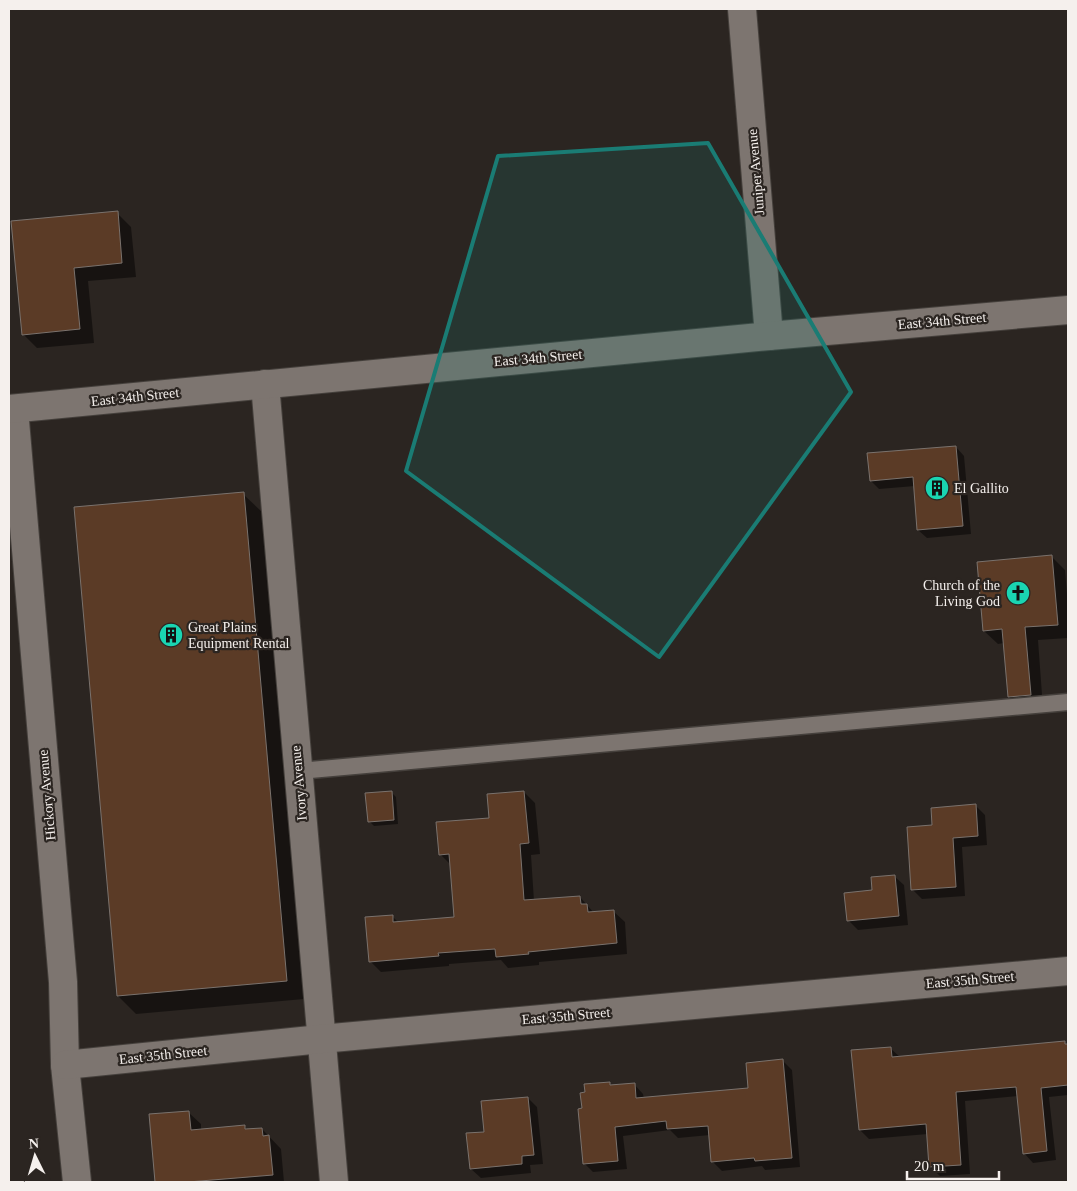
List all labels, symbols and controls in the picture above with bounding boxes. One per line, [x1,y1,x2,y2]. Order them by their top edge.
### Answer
street label: Juniper Avenue [745,128,767,216]
street label: East 34th Street [897,310,987,332]
street label: East 34th Street [493,347,583,369]
street label: East 34th Street [90,385,180,409]
building icon: El Gallito [924,475,950,501]
place label: El Gallito [954,481,1009,496]
place label: Church of the Living God [923,578,1000,609]
church icon: Church of the Living God [1005,580,1031,606]
place label: Great Plains Equipment Rental [188,620,290,651]
building icon: Great Plains Equipment Rental [158,622,184,648]
street label: Ivory Avenue [288,745,310,821]
street label: Hickory Avenue [36,749,58,841]
street label: East 35th Street [925,969,1015,991]
street label: East 35th Street [521,1005,611,1027]
street label: East 35th Street [118,1043,208,1067]
north arrow [10,1131,60,1181]
text: N [28,1136,40,1151]
scale bar [907,1148,1000,1180]
text: 20 m [914,1158,945,1174]

